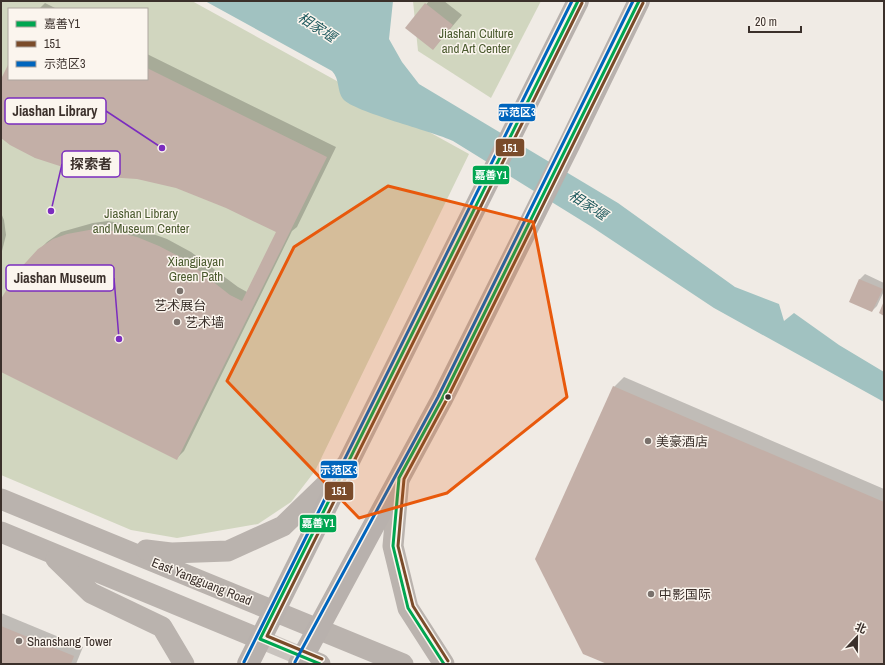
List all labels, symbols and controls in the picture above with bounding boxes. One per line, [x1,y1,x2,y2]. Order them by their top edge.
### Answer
legend [8,8,148,80]
water label: 相家堰 [294,8,341,47]
scale bar [749,8,801,34]
text: 20 m [755,14,777,30]
text: 嘉善Y1 [44,16,81,32]
park label: Jiashan Culture and Art Center [439,25,513,57]
text: 151 [44,36,61,52]
text: 示范区3 [44,56,85,72]
callout: Jiashan Library [5,98,106,124]
text: Jiashan Library [13,102,98,120]
line badge: 示范区3 [498,103,536,122]
text: 示范区3 [498,105,536,119]
line badge: 151 [495,138,525,157]
text: 151 [502,141,518,155]
callout: 探索者 [62,151,120,177]
text: 探索者 [70,155,112,173]
line badge: 嘉善Y1 [472,165,510,185]
text: 嘉善Y1 [474,168,508,182]
water label: 相家堰 [565,186,612,225]
park label: Jiashan Library and Museum Center [93,205,190,237]
park label: Xiangjiayan Green Path [168,253,224,285]
callout: Jiashan Museum [6,265,114,291]
text: Jiashan Museum [14,269,106,287]
marker: 艺术展台 [175,286,185,296]
place label: 艺术展台 [154,297,206,314]
place label: 艺术墙 [185,314,224,331]
marker: 艺术墙 [172,317,182,327]
unlabelled marker [443,392,453,402]
place label: 美豪酒店 [656,433,708,450]
marker: 美豪酒店 [643,436,653,446]
line badge: 示范区3 [320,460,358,479]
text: 示范区3 [320,463,358,477]
line badge: 151 [324,481,354,501]
text: 151 [331,484,347,498]
line badge: 嘉善Y1 [299,514,337,533]
text: 嘉善Y1 [301,516,335,530]
street label: East Yangguang Road [149,554,254,609]
place label: 中影国际 [659,586,711,603]
marker: 中影国际 [646,589,656,599]
north arrow [837,617,877,657]
text: 北 [853,619,868,636]
place label: Shanshang Tower [27,633,113,650]
marker: Shanshang Tower [14,636,24,646]

